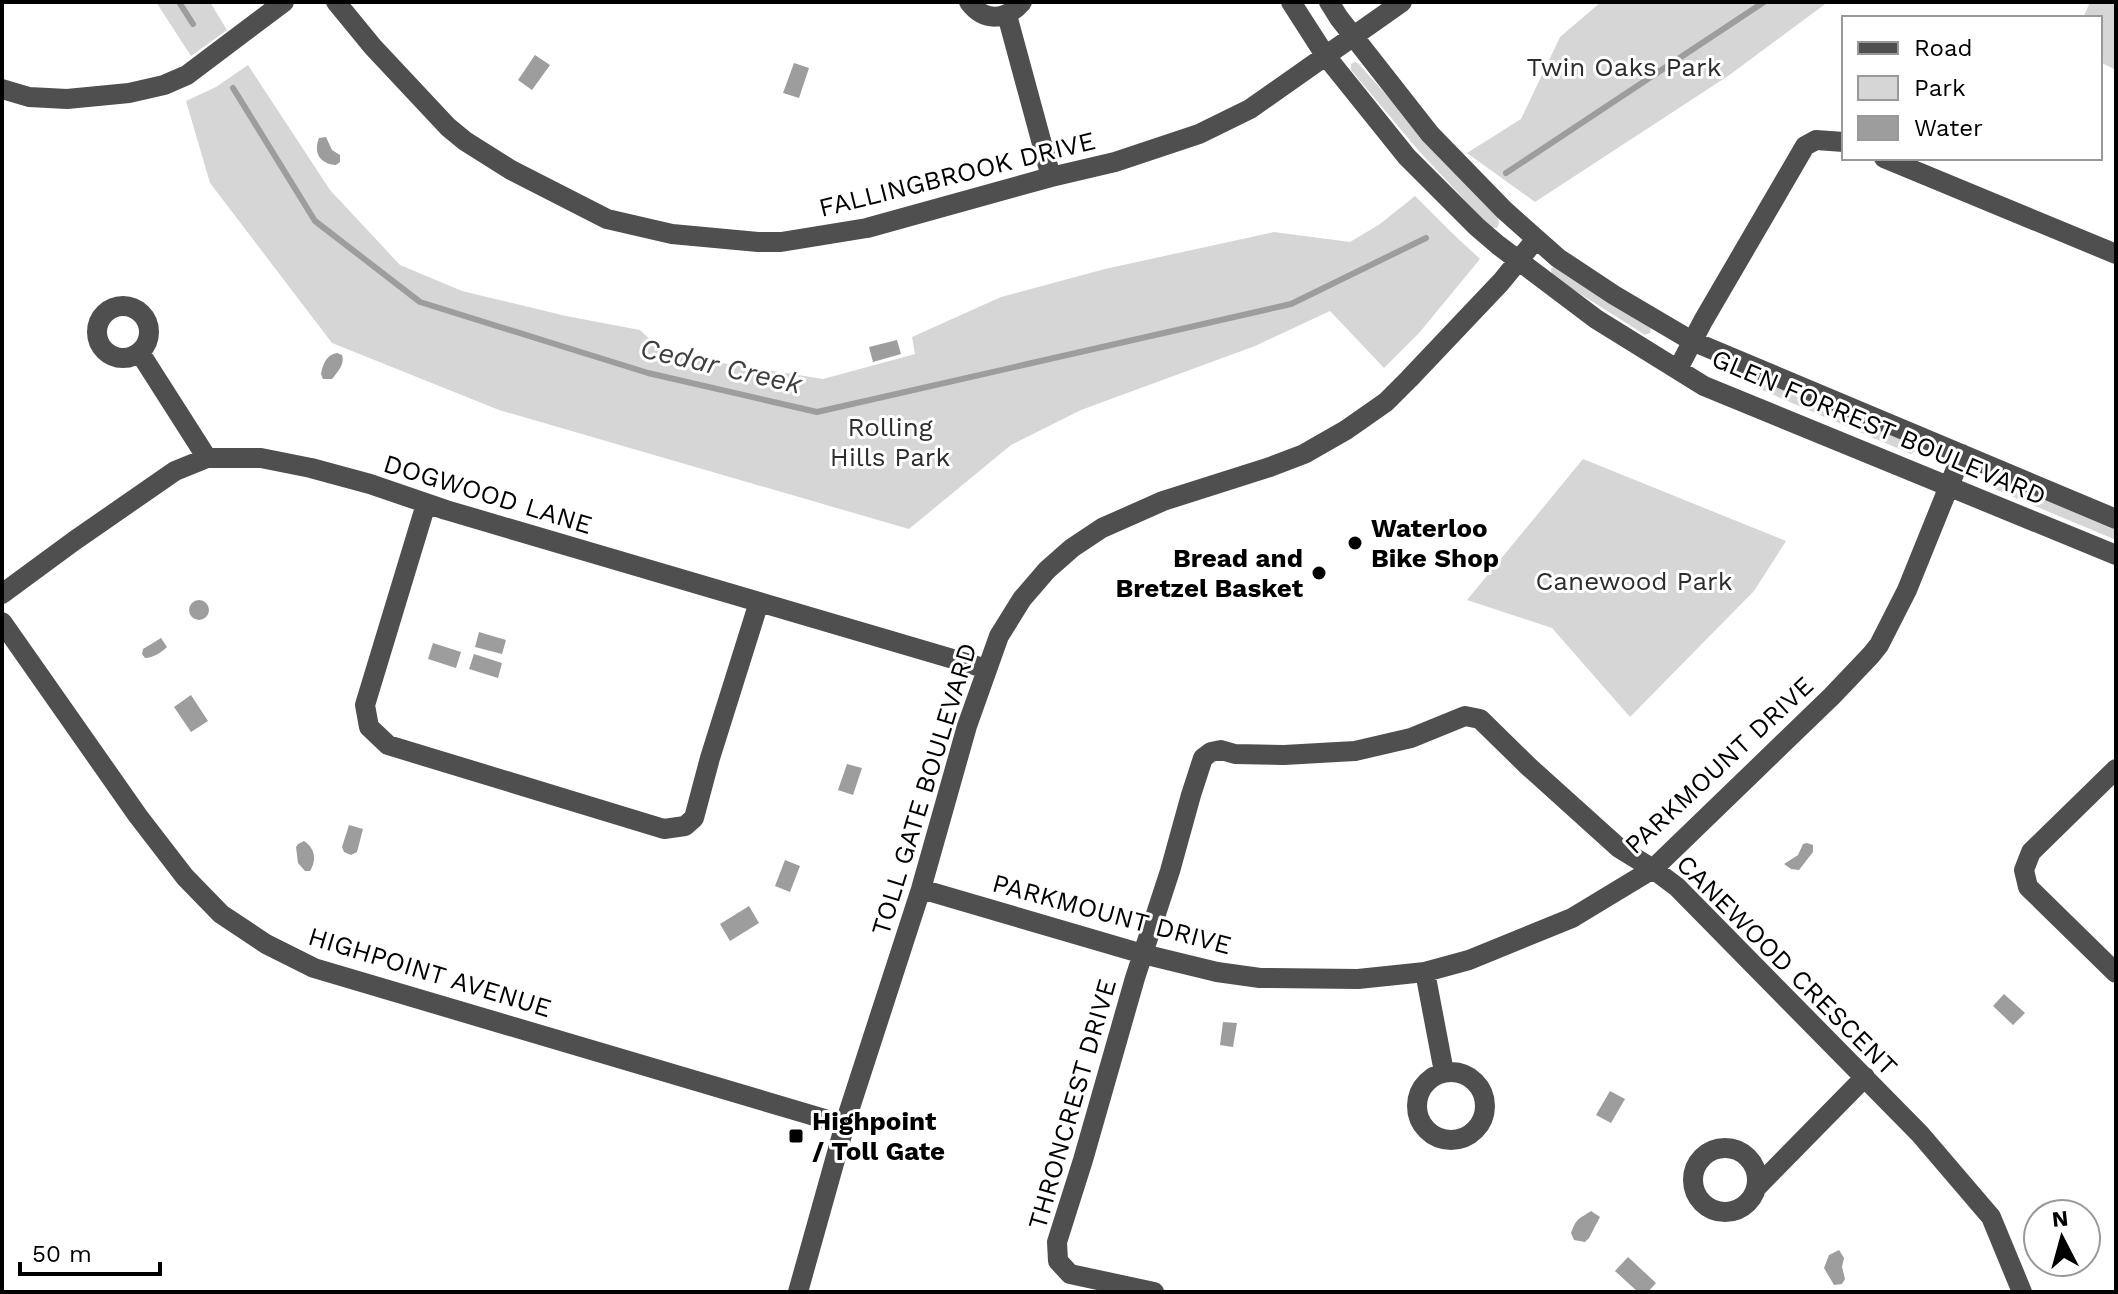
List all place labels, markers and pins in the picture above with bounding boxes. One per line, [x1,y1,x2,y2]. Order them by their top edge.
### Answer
place label: Waterloo Bike Shop [1371,513,1499,573]
marker: Waterloo Bike Shop [1346,534,1364,552]
place label: Bread and Bretzel Basket [1116,543,1304,603]
marker: Bread and Bretzel Basket [1310,564,1328,582]
place label: Highpoint / Toll Gate [812,1106,945,1166]
marker: Highpoint / Toll Gate [787,1127,805,1145]

